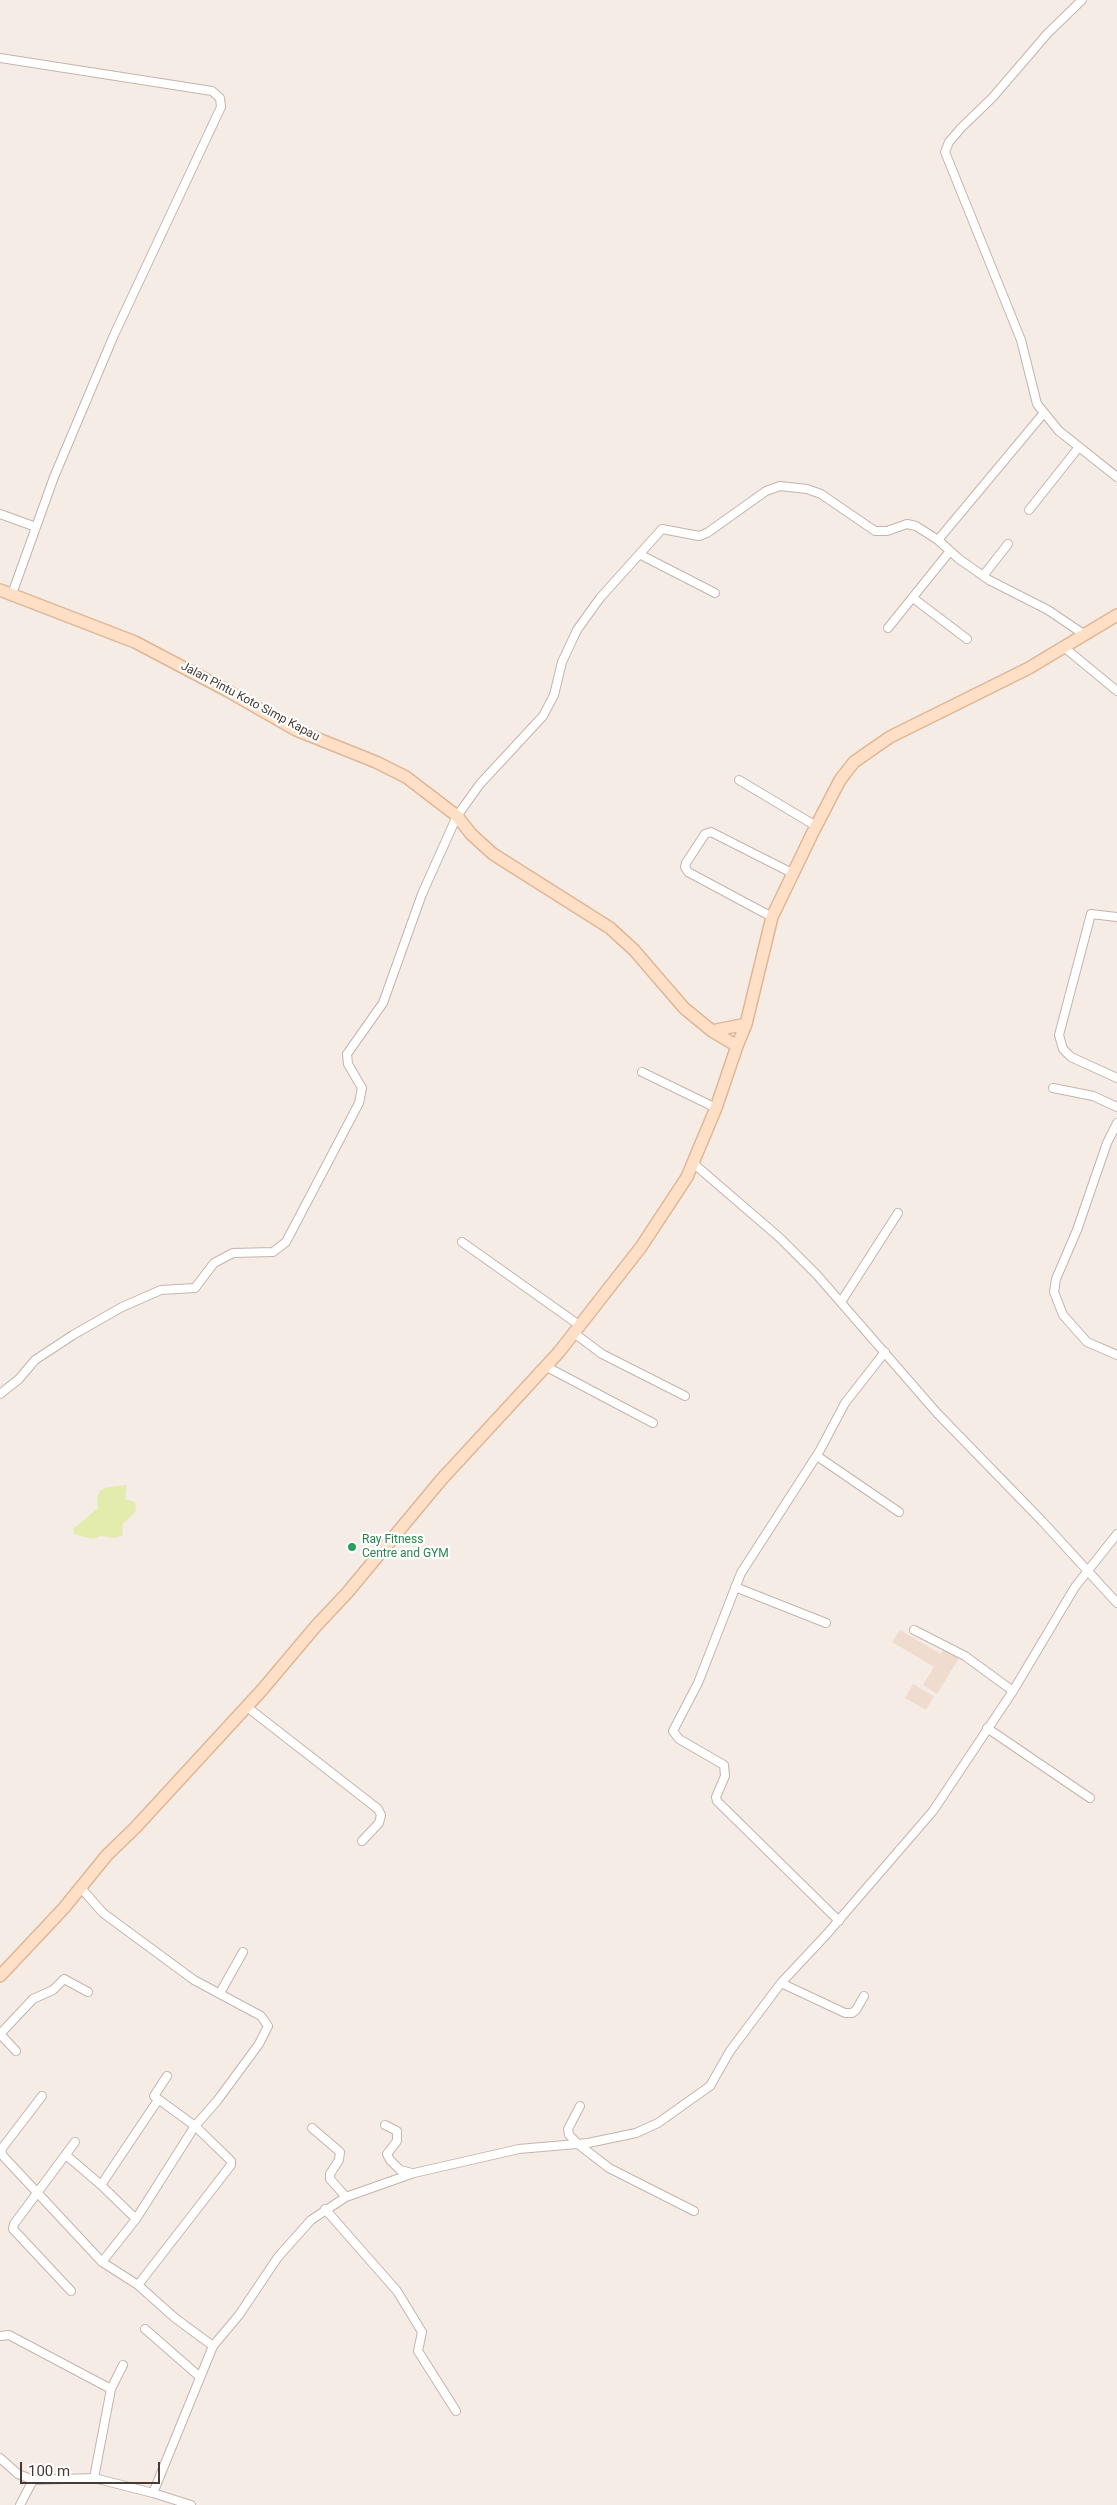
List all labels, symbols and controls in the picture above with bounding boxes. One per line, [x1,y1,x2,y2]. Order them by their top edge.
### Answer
street label: Jalan Pintu Koto Simp Kapau [178,659,322,745]
place label: Ray Fitness Centre and GYM [362,1533,449,1561]
marker: Ray Fitness Centre and GYM [346,1541,358,1553]
scale bar [22,2452,162,2484]
text: 100 m [28,2462,70,2480]

